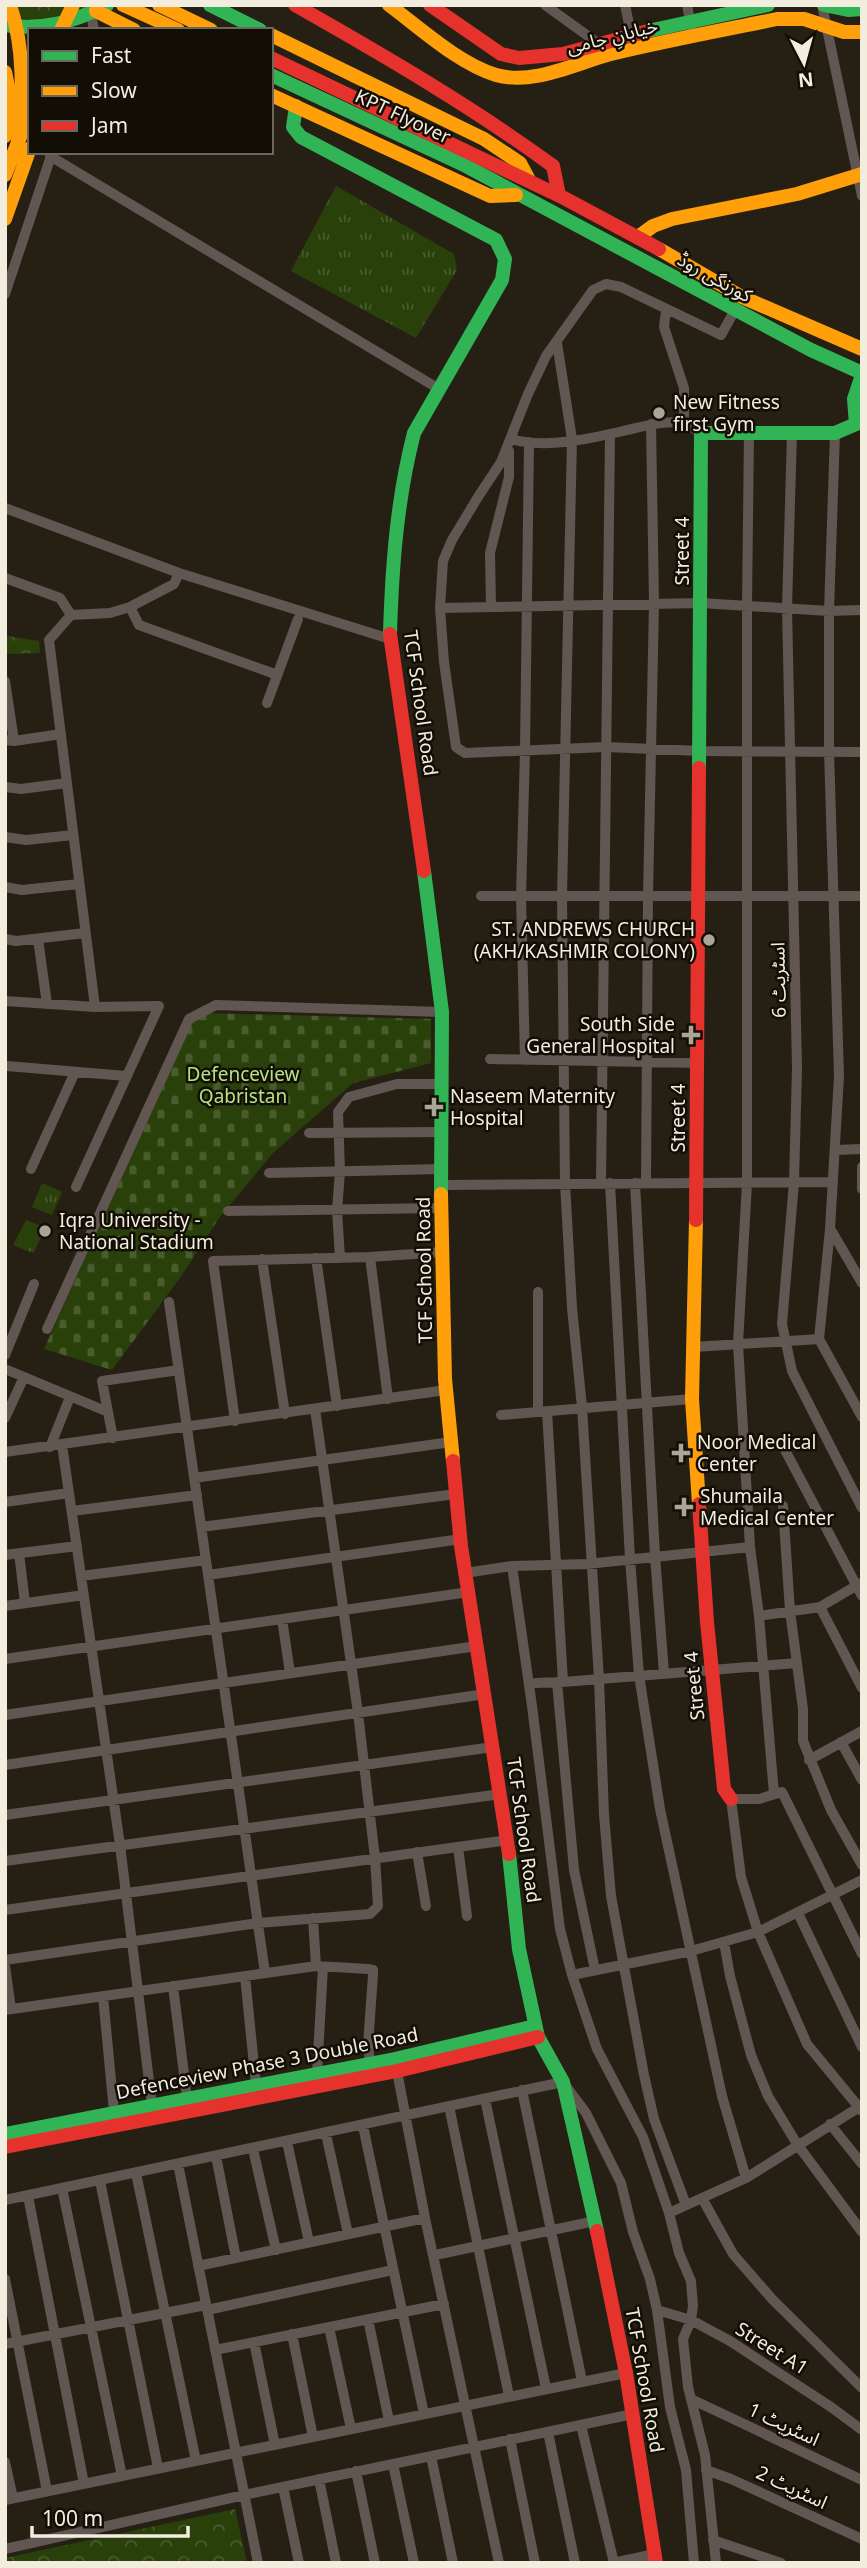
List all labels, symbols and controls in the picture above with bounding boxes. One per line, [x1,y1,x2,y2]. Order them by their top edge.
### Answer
street label: خیابانِ جامی [564,12,661,62]
legend [28,28,273,154]
north arrow [769,28,839,98]
text: Fast [91,41,132,69]
text: N [797,66,815,94]
text: Slow [91,76,137,104]
street label: KPT Flyover [351,83,455,150]
text: Jam [89,111,128,139]
street label: کورنگی روڈ [673,246,758,309]
place label: New Fitness first Gym [673,389,780,437]
marker: New Fitness first Gym [651,405,667,421]
street label: Street 4 [669,516,695,585]
street label: TCF School Road [398,629,444,777]
place label: ST. ANDREWS CHURCH (AKH/KASHMIR COLONY) [474,916,695,964]
marker: ST. ANDREWS CHURCH (AKH/KASHMIR COLONY) [701,932,717,948]
street label: اسٹریٹ 6 [764,942,792,1018]
place label: South Side General Hospital [526,1011,675,1059]
marker: South Side General Hospital [681,1025,701,1045]
park label: Defenceview Qabristan [187,1061,299,1109]
place label: Naseem Maternity Hospital [450,1083,615,1131]
street label: Street 4 [665,1083,691,1152]
marker: Naseem Maternity Hospital [424,1097,444,1117]
street label: TCF School Road [410,1196,438,1344]
place label: Iqra University - National Stadium [59,1207,214,1255]
marker: Iqra University - National Stadium [37,1223,53,1239]
place label: Noor Medical Center [697,1429,816,1477]
marker: Noor Medical Center [671,1443,691,1463]
place label: Shumaila Medical Center [700,1483,834,1531]
marker: Shumaila Medical Center [674,1497,694,1517]
street label: Street 4 [677,1650,711,1722]
street label: TCF School Road [501,1756,547,1904]
street label: Defenceview Phase 3 Double Road [114,2021,420,2105]
street label: TCF School Road [619,2305,671,2455]
street label: Street A1 [731,2316,813,2380]
street label: اسٹریٹ 1 [744,2396,824,2452]
street label: اسٹریٹ 2 [752,2459,832,2515]
scale bar [32,2494,187,2538]
text: 100 m [42,2504,103,2532]

